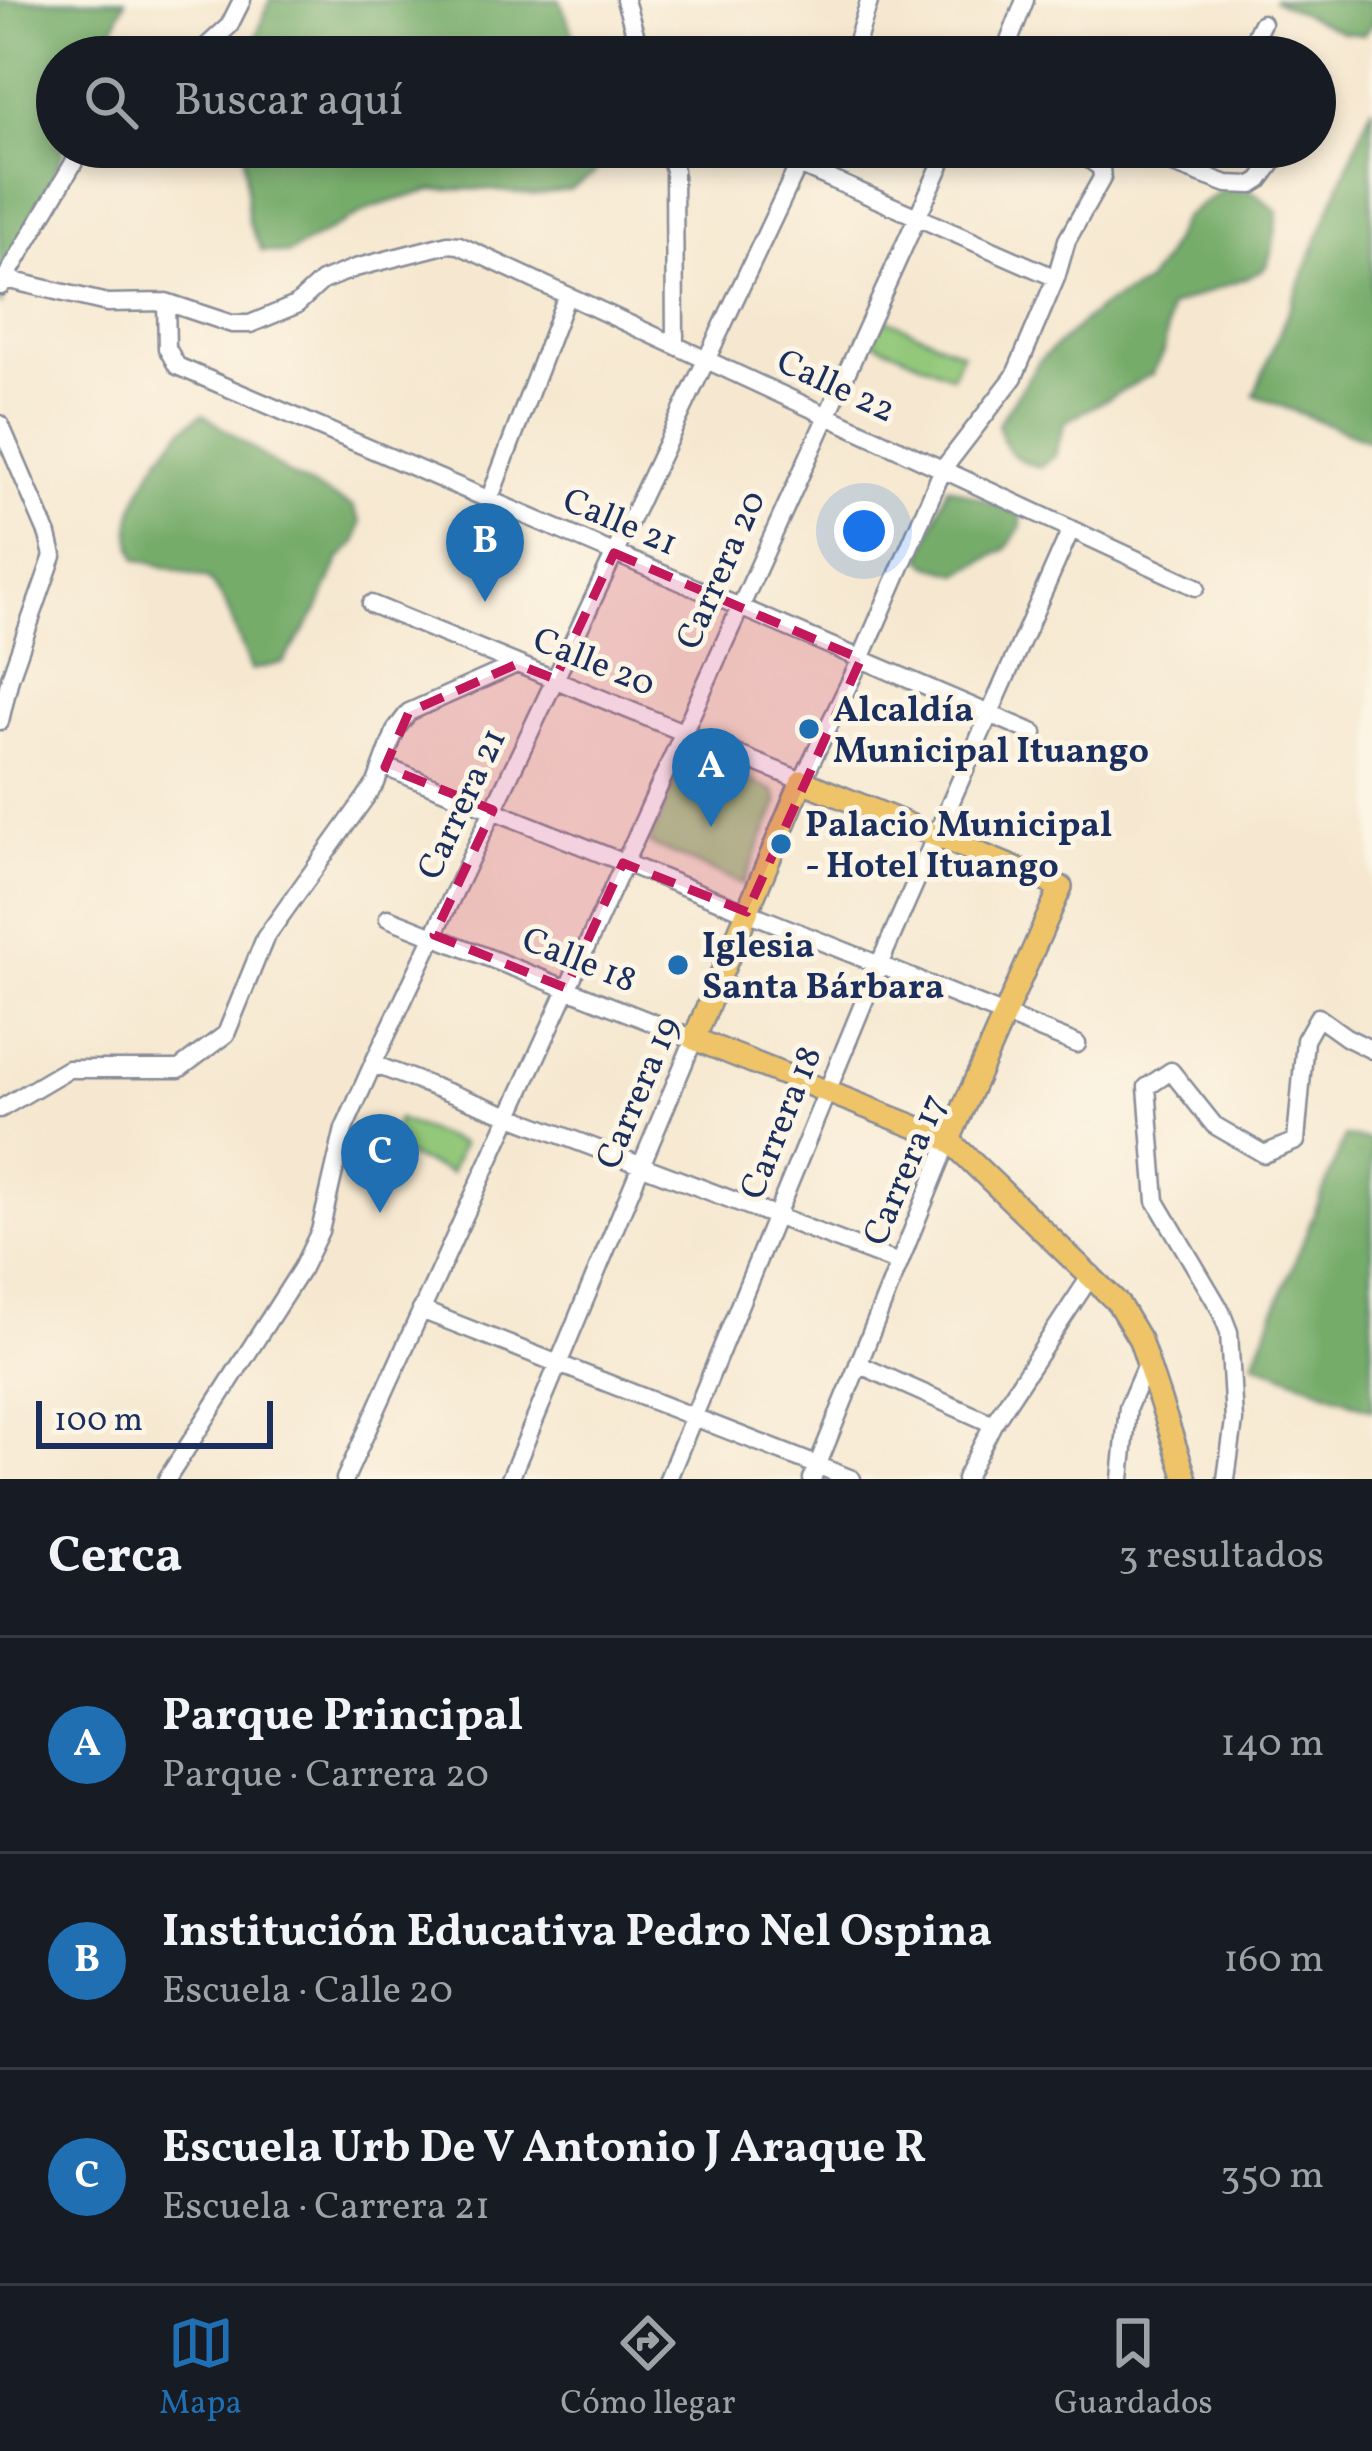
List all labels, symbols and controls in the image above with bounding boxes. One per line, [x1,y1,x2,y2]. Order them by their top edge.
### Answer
search box [36,36,1336,168]
icon: search [78,69,144,135]
text: Buscar aquí [174,71,403,134]
street label: Calle 22 [768,338,903,437]
street label: Calle 21 [554,477,685,570]
street label: Carrera 20 [665,483,780,658]
your location [834,501,894,561]
pin: B [446,503,524,602]
street label: Calle 20 [525,617,662,711]
place label: Alcaldía Municipal Ituango [833,687,1149,778]
marker: Alcaldía Municipal Ituango [796,716,822,742]
street label: Carrera 21 [407,721,521,889]
pin: A [672,728,750,827]
place label: Palacio Municipal - Hotel Ituango [805,802,1112,893]
marker: Palacio Municipal - Hotel Ituango [768,831,794,857]
street label: Calle 18 [514,916,643,1007]
place label: Iglesia Santa Bárbara [702,923,944,1014]
marker: Iglesia Santa Bárbara [665,952,691,978]
street label: Carrera 19 [585,1009,694,1178]
street label: Carrera 18 [729,1039,836,1208]
street label: Carrera 17 [852,1087,961,1254]
pin: C [341,1114,419,1213]
scale bar [36,1395,273,1448]
text: 100 m [54,1399,143,1445]
text: Cerca [48,1522,183,1593]
text: 3 resultados [1118,1530,1324,1584]
text: Parque Principal [162,1686,523,1749]
text: A [73,1718,101,1772]
text: 140 m [1221,1718,1324,1772]
text: Parque · Carrera 20 [162,1749,489,1803]
text: Institución Educativa Pedro Nel Ospina [162,1902,992,1965]
text: B [74,1934,100,1988]
text: 160 m [1223,1934,1324,1988]
text: Escuela · Calle 20 [162,1965,453,2019]
text: Escuela Urb De V Antonio J Araque R [162,2118,926,2181]
text: C [74,2150,100,2204]
text: 350 m [1220,2150,1324,2204]
text: Escuela · Carrera 21 [162,2181,490,2235]
tab: Mapa [159,2310,242,2428]
tab: Cómo llegar [561,2310,736,2428]
tab: Guardados [1054,2310,1213,2428]

